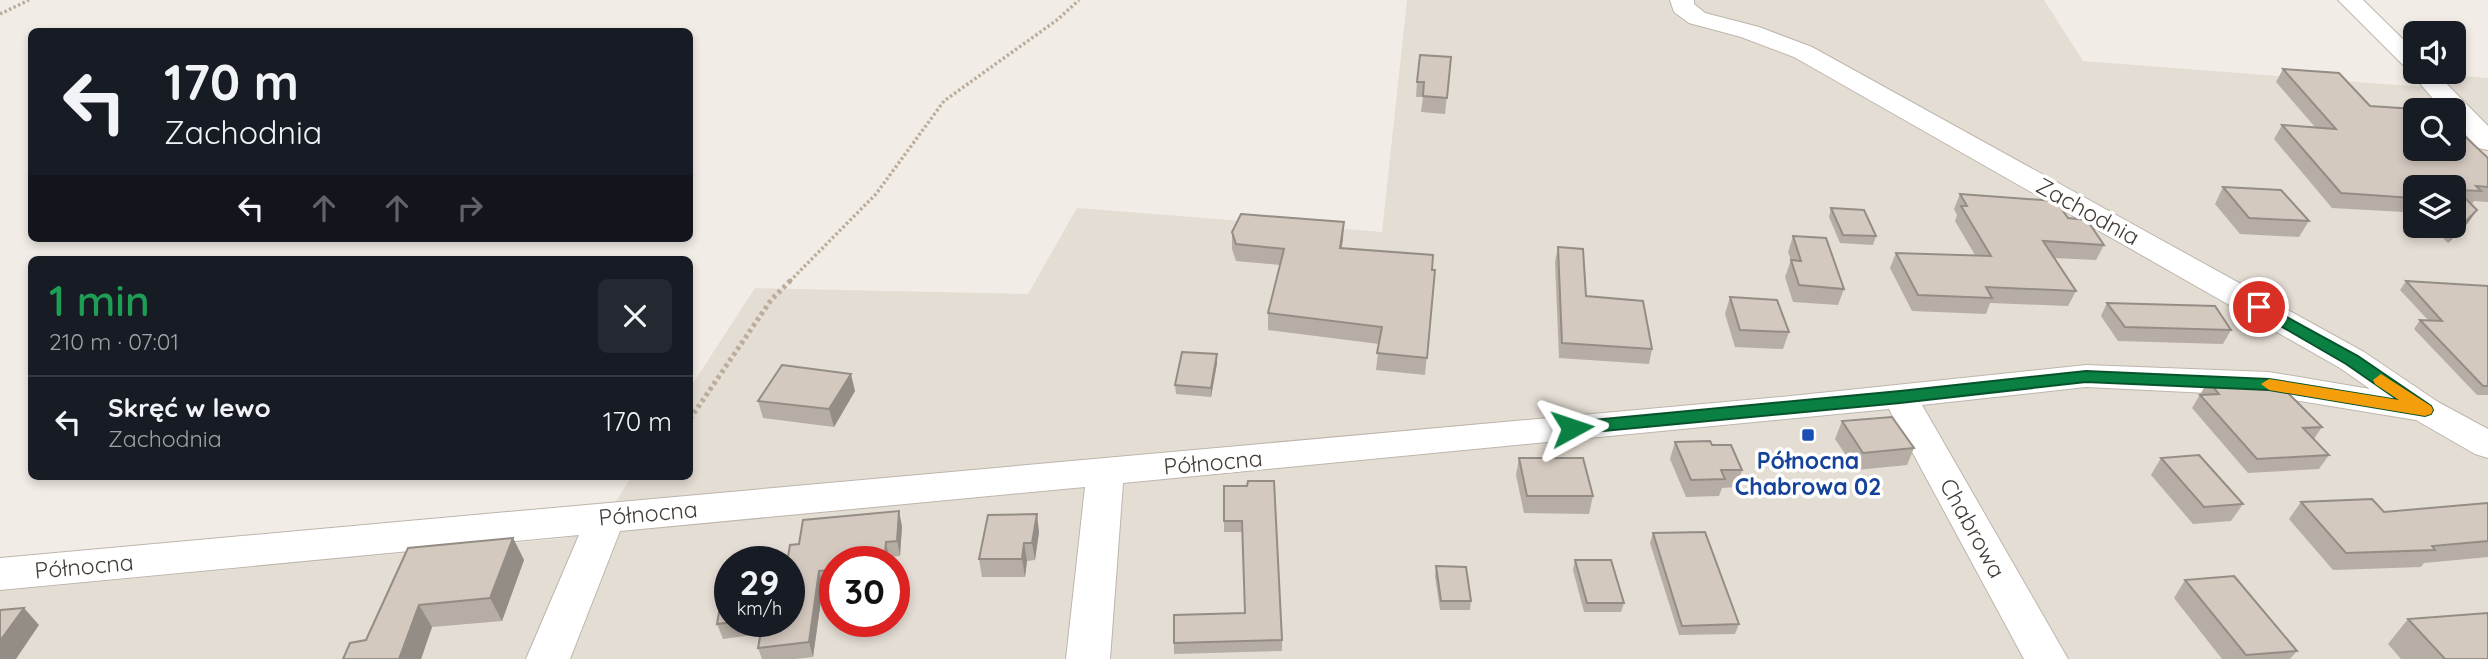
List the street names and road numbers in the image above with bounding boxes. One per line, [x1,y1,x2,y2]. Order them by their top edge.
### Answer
street label: Zachodnia [2031,171,2145,251]
street label: Północna [1162,443,1264,481]
street label: Chabrowa [1934,473,2012,583]
street label: Północna [597,494,699,532]
street label: Północna [33,547,135,585]

